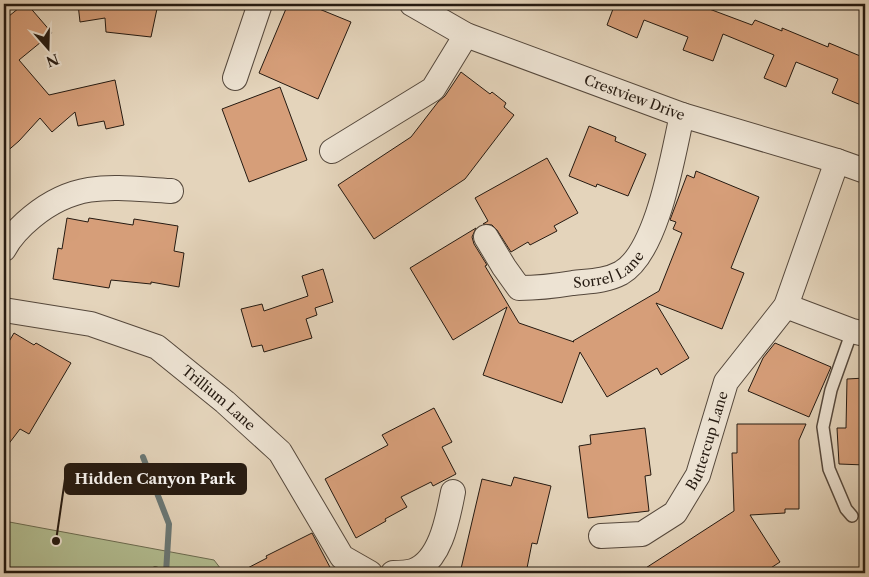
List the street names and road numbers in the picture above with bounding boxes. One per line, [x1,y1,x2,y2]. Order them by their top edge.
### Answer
street label: Crestview Drive [582,71,688,124]
street label: Sorrel Lane [572,248,648,292]
street label: Trillium Lane [178,362,259,434]
street label: Buttercup Lane [682,389,732,494]

